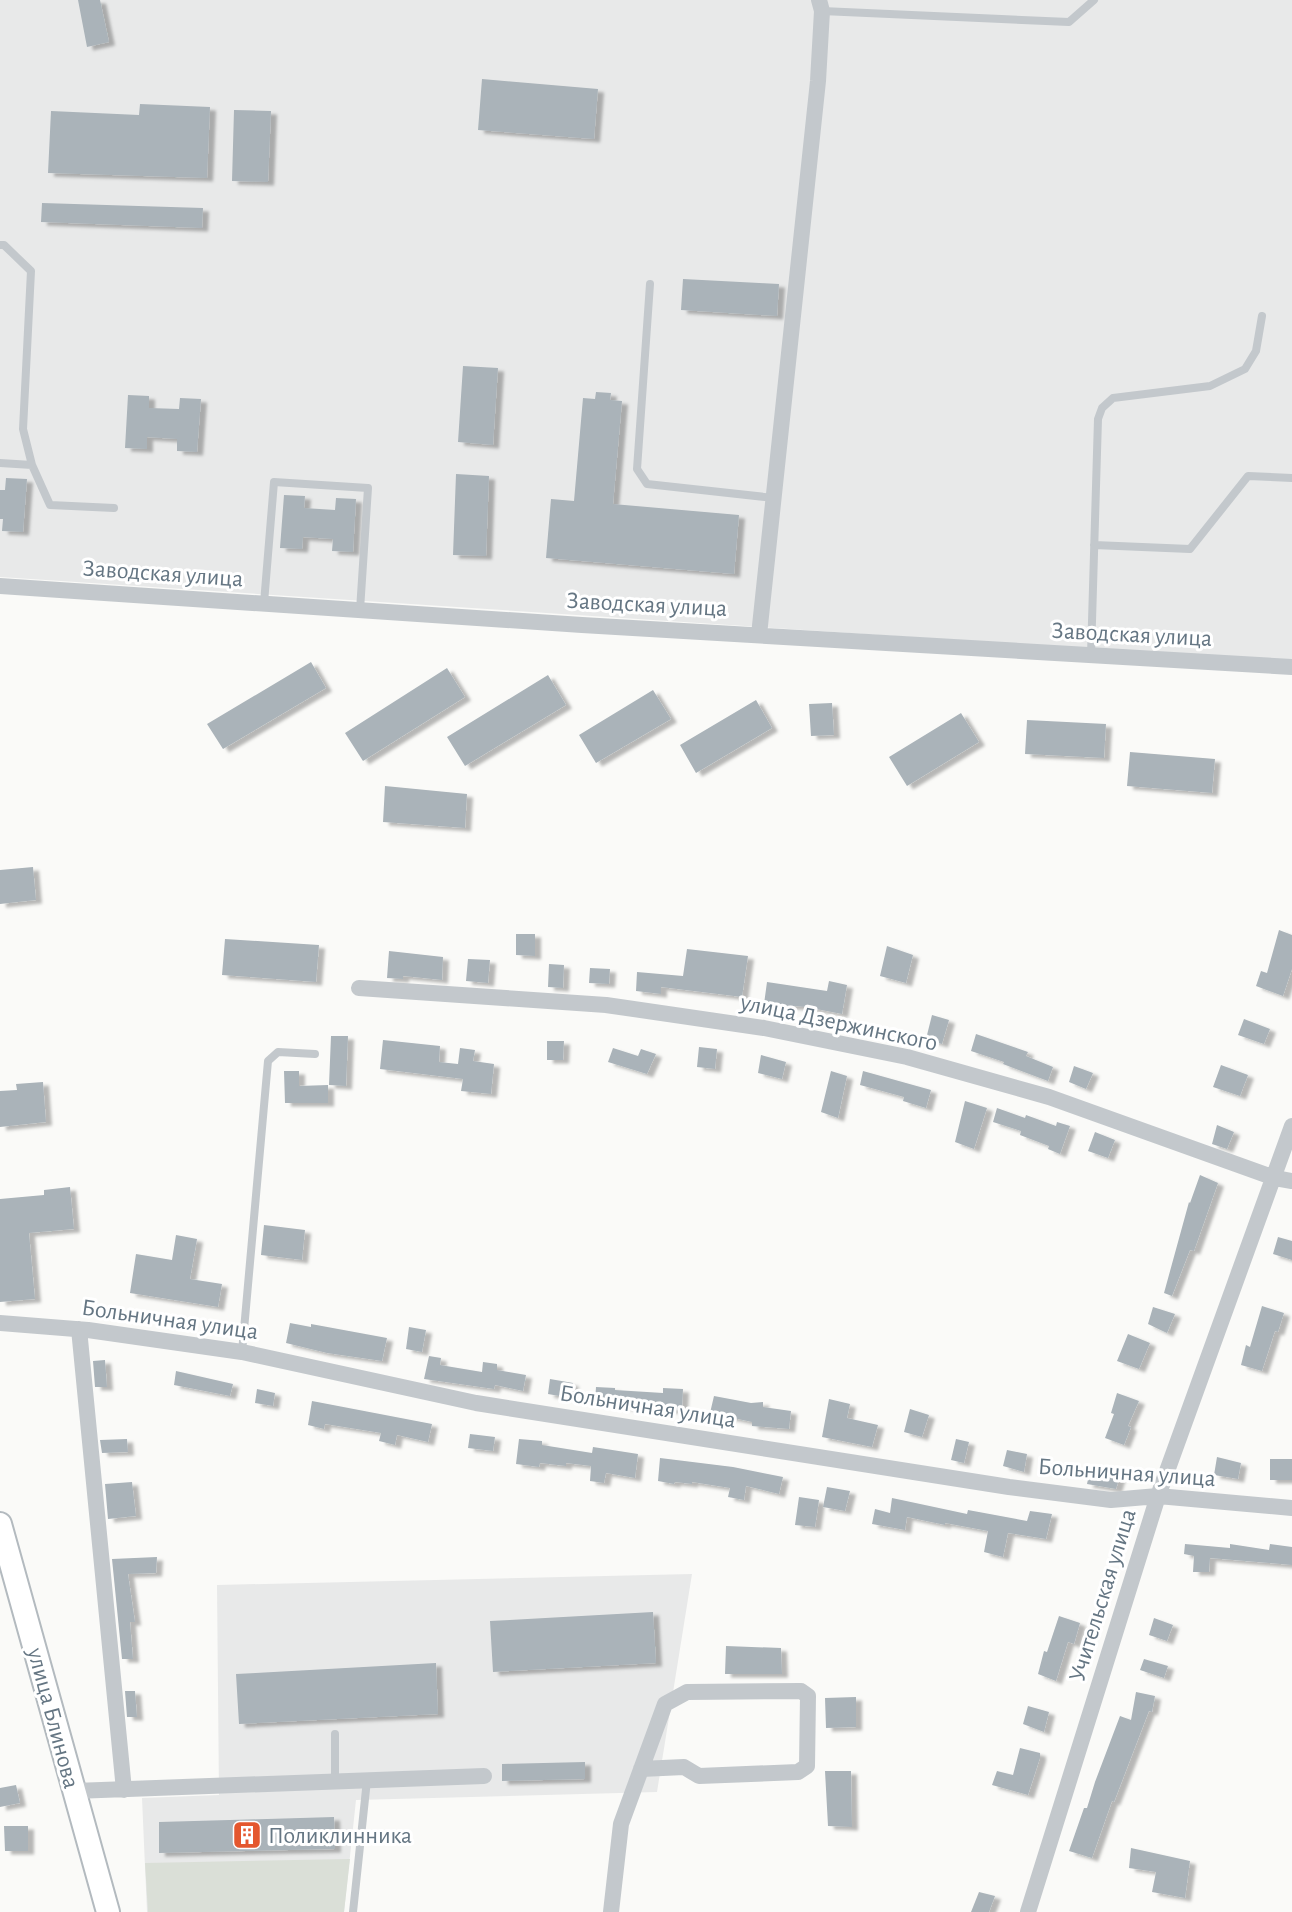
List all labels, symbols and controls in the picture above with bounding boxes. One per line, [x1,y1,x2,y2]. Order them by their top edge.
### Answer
street label: Заводская улица [82,556,244,592]
street label: Заводская улица [566,589,728,621]
street label: Заводская улица [1051,619,1213,651]
street label: улица Дзержинского [737,990,939,1056]
street label: Больничная улица [80,1296,260,1344]
street label: Больничная улица [558,1381,738,1433]
street label: Больничная улица [1037,1455,1217,1491]
street label: Учительская улица [1065,1506,1141,1684]
street label: улица Блинова [23,1644,83,1791]
building icon: Поликлинника [231,1819,263,1851]
place label: Поликлинника [268,1824,412,1848]

